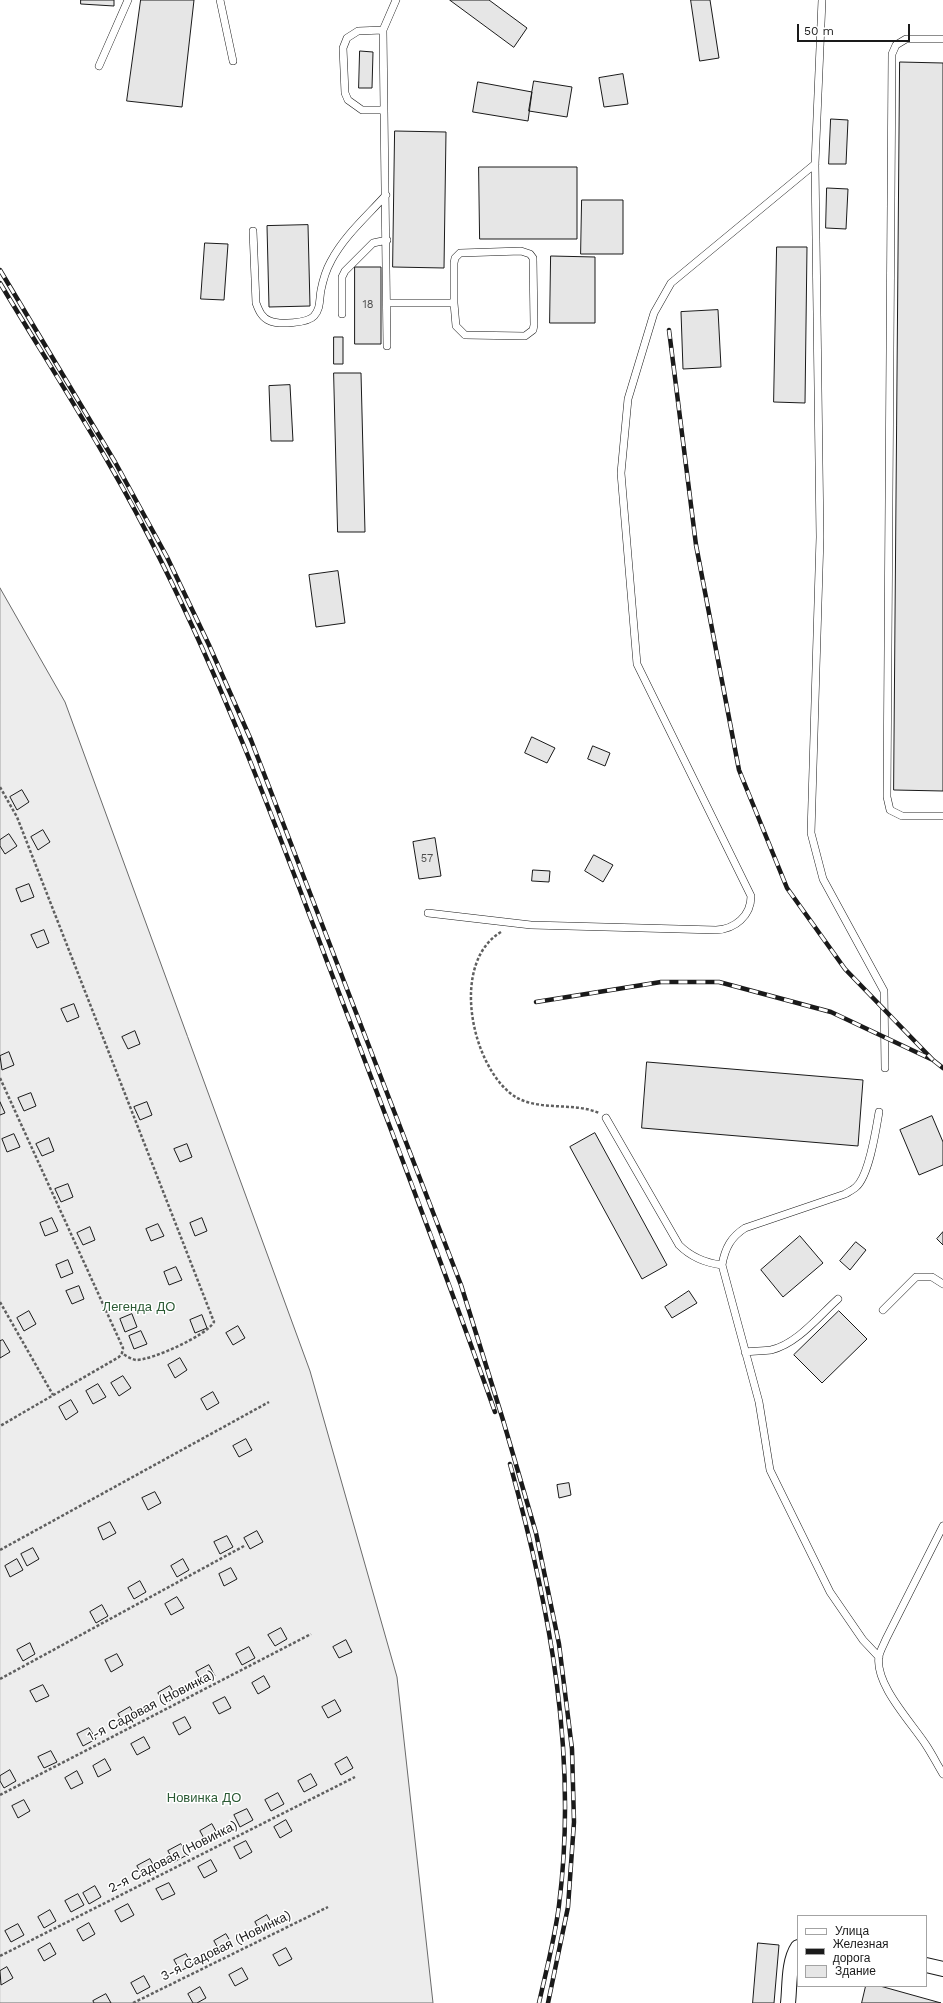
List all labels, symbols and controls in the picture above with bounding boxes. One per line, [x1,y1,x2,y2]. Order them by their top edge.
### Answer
scale bar [799,16,912,42]
text: 50 m [804,24,834,38]
house number: 18 [362,298,374,312]
house number: 57 [421,852,433,866]
park label: Легенда ДО [103,1299,175,1315]
street label: 1-я Садовая (Новинка) [85,1667,217,1745]
park label: Новинка ДО [167,1790,241,1806]
street label: 2-я Садовая (Новинка) [106,1818,240,1896]
street label: 3-я Садовая (Новинка) [158,1908,294,1984]
legend [797,1915,927,1987]
text: Улица [835,1924,869,1938]
text: Железная дорога [833,1937,889,1965]
text: Здание [835,1964,876,1978]

